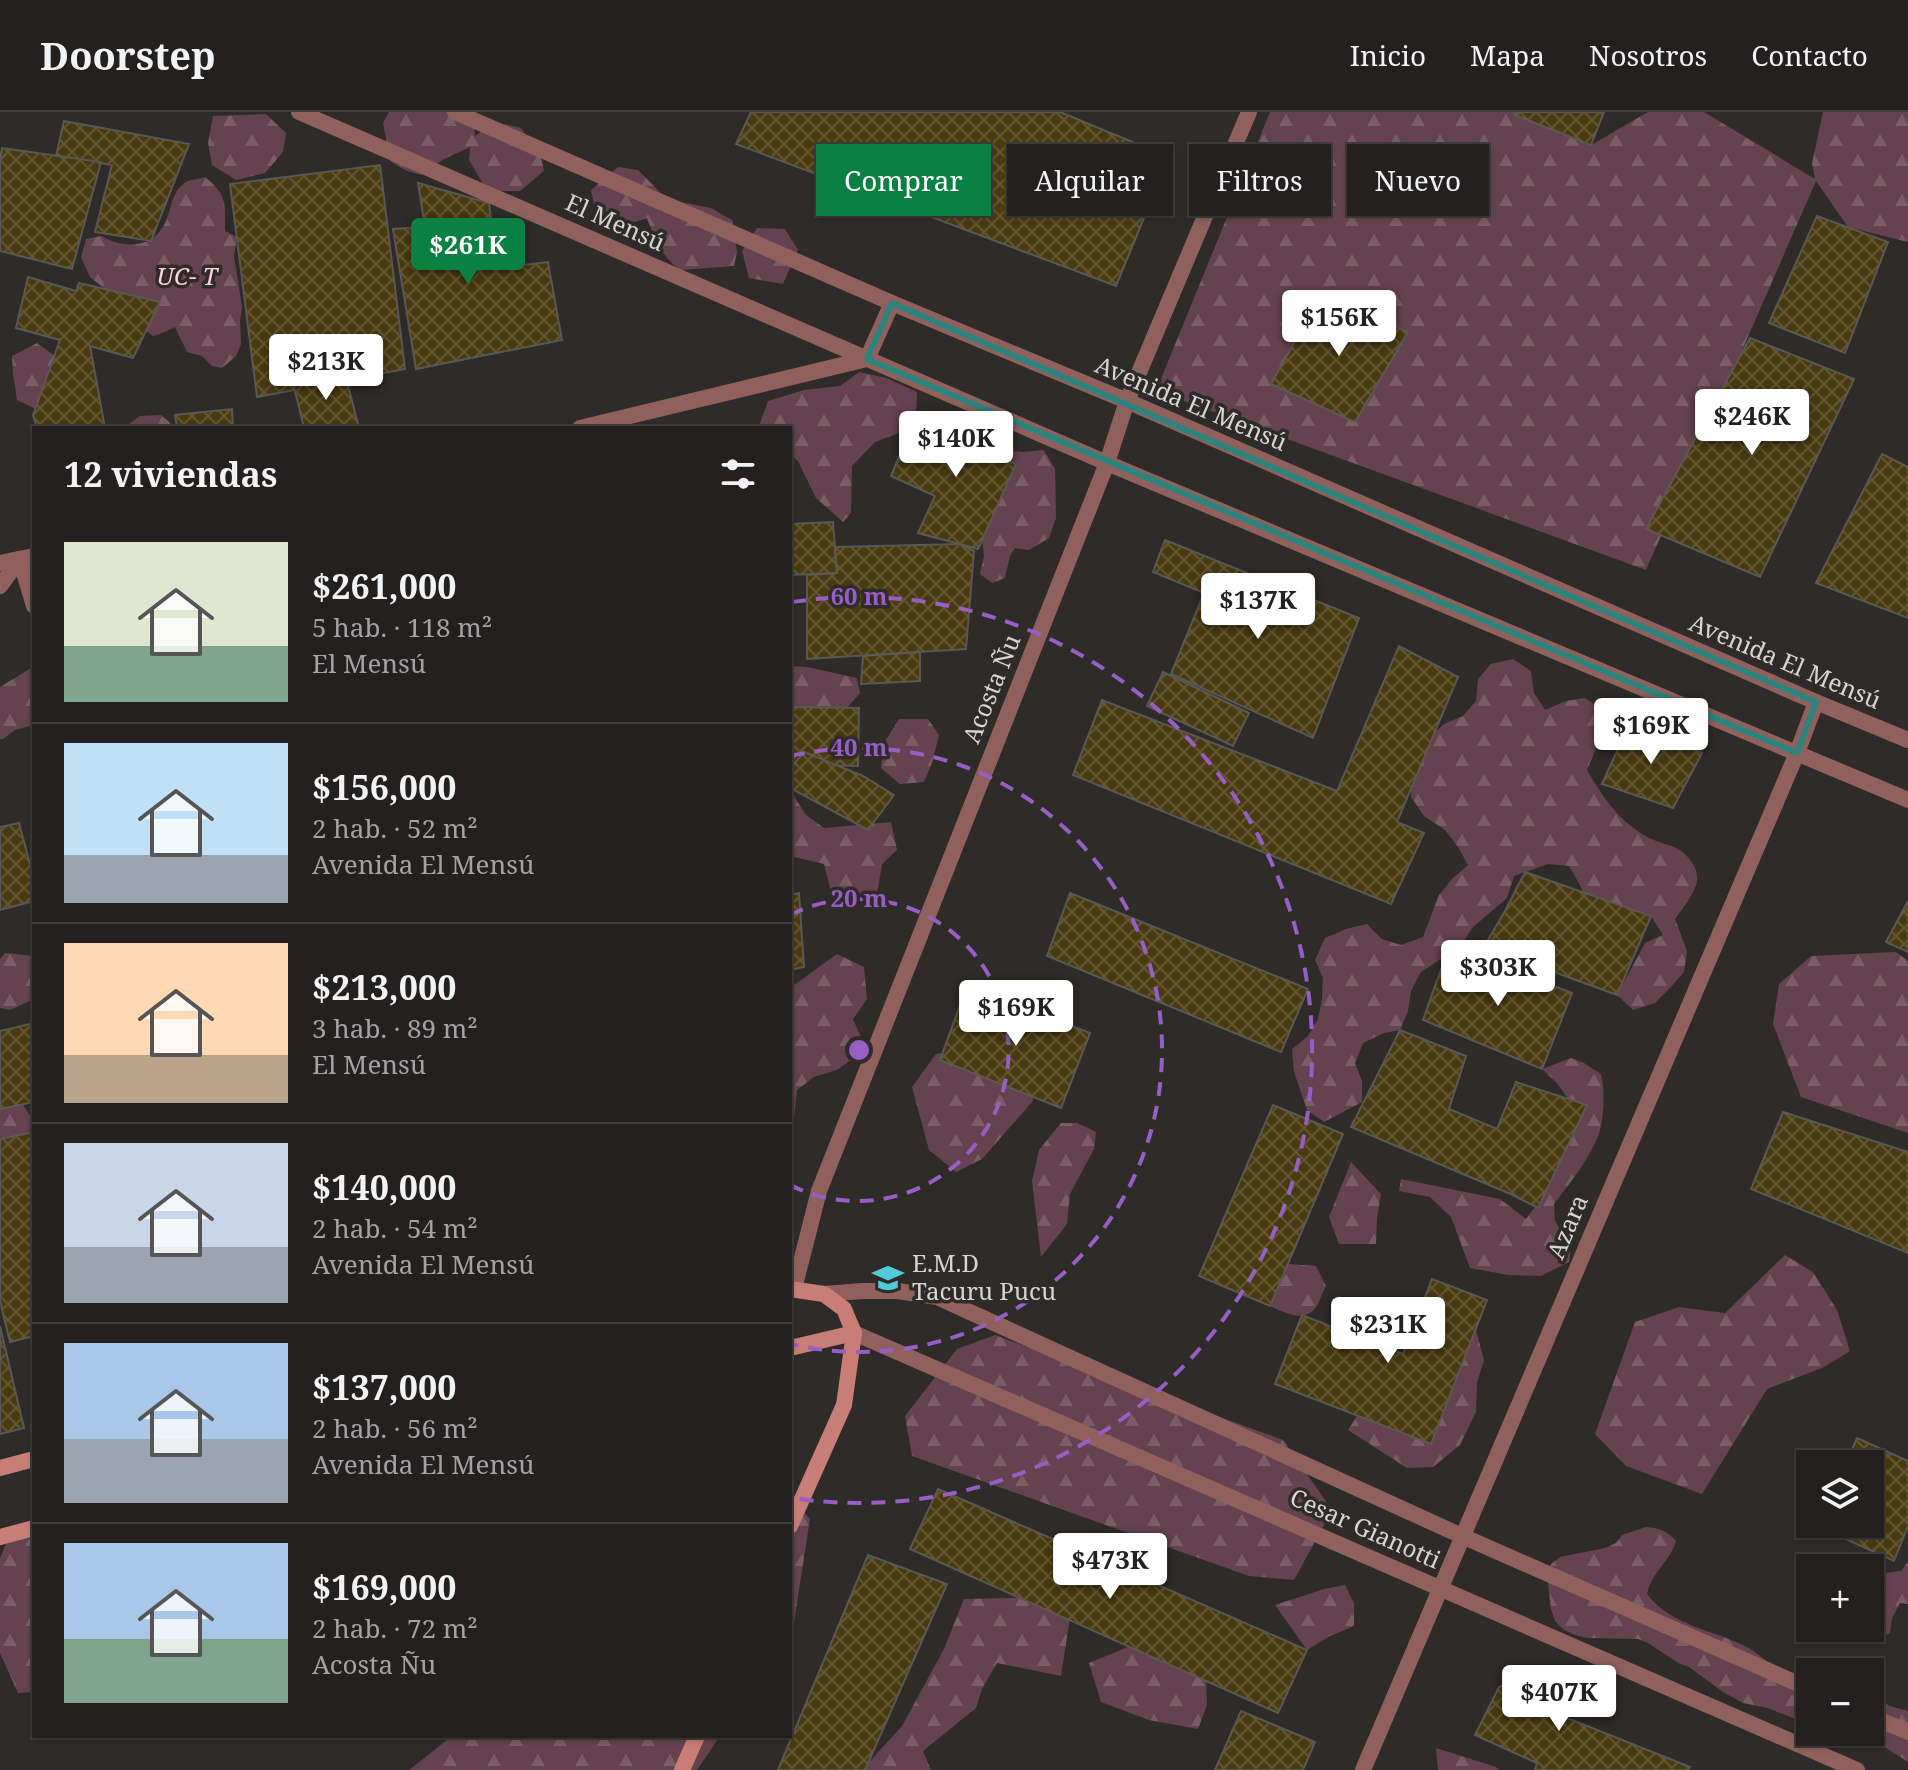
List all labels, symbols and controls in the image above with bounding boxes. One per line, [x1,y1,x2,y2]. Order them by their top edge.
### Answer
text: Doorstep [40,29,216,81]
text: Inicio [1350,36,1426,74]
text: Mapa [1470,36,1545,74]
text: Nosotros [1589,36,1707,74]
text: Contacto [1751,36,1868,74]
chip: Comprar [816,144,991,216]
chip: Alquilar [1007,144,1173,216]
chip: Filtros [1189,144,1331,216]
chip: Nuevo [1347,144,1489,216]
street label: El Mensú [561,185,671,258]
pin: $261K [412,218,524,286]
text: $261K [429,226,507,262]
park label: UC- T [157,259,220,292]
pin: $156K [1283,290,1395,358]
text: $156K [1300,298,1378,334]
pin: $213K [270,334,382,402]
text: $213K [287,342,365,378]
street label: Avenida El Mensú [1091,347,1293,458]
pin: $246K [1696,389,1808,457]
text: $246K [1713,397,1791,433]
pin: $140K [900,411,1012,479]
text: $140K [917,419,995,455]
text: 12 viviendas [64,451,277,497]
icon: filters [716,452,760,496]
text: $261,000 [312,563,456,609]
pin: $137K [1202,573,1314,641]
icon: home [128,574,224,670]
text: 60 m [830,579,888,612]
text: $137K [1219,581,1297,617]
street label: Avenida El Mensú [1685,605,1887,716]
text: 5 hab. · 118 m² [312,609,492,645]
street label: Acosta Ñu [954,629,1027,748]
text: El Mensú [312,645,426,681]
pin: $169K [1595,698,1707,766]
text: $169K [1612,706,1690,742]
text: 40 m [830,730,888,763]
text: $156,000 [312,764,456,810]
icon: home [128,775,224,871]
text: 2 hab. · 52 m² [312,810,478,846]
text: Avenida El Mensú [312,846,535,882]
text: 20 m [830,881,888,914]
pin: $303K [1442,940,1554,1008]
text: $303K [1459,948,1537,984]
text: $213,000 [312,964,456,1010]
icon: home [128,975,224,1071]
pin: $169K [960,980,1072,1048]
text: $169K [977,988,1055,1024]
text: 3 hab. · 89 m² [312,1010,478,1046]
centre of rings [845,1036,873,1064]
text: El Mensú [312,1046,426,1082]
text: $140,000 [312,1164,456,1210]
icon: home [128,1175,224,1271]
street label: Azara [1538,1189,1595,1264]
text: 2 hab. · 54 m² [312,1210,478,1246]
text: Avenida El Mensú [312,1246,535,1282]
place label: E.M.D Tacuru Pucu [912,1246,1056,1307]
school or university icon: E.M.D Tacuru Pucu [871,1261,905,1295]
pin: $231K [1332,1297,1444,1365]
text: $231K [1349,1305,1427,1341]
text: $137,000 [312,1364,456,1410]
icon: home [128,1375,224,1471]
text: 2 hab. · 56 m² [312,1410,478,1446]
text: Avenida El Mensú [312,1446,535,1482]
map controls [1796,1450,1884,1746]
button: layers [1796,1450,1884,1538]
street label: Cesar Gianotti [1285,1480,1446,1576]
pin: $473K [1054,1533,1166,1601]
text: $473K [1071,1541,1149,1577]
button: + [1796,1554,1884,1642]
text: $169,000 [312,1564,456,1610]
icon: home [128,1575,224,1671]
text: 2 hab. · 72 m² [312,1610,478,1646]
text: Acosta Ñu [312,1646,436,1682]
button: − [1796,1658,1884,1746]
pin: $407K [1503,1665,1615,1733]
text: $407K [1520,1673,1598,1709]

